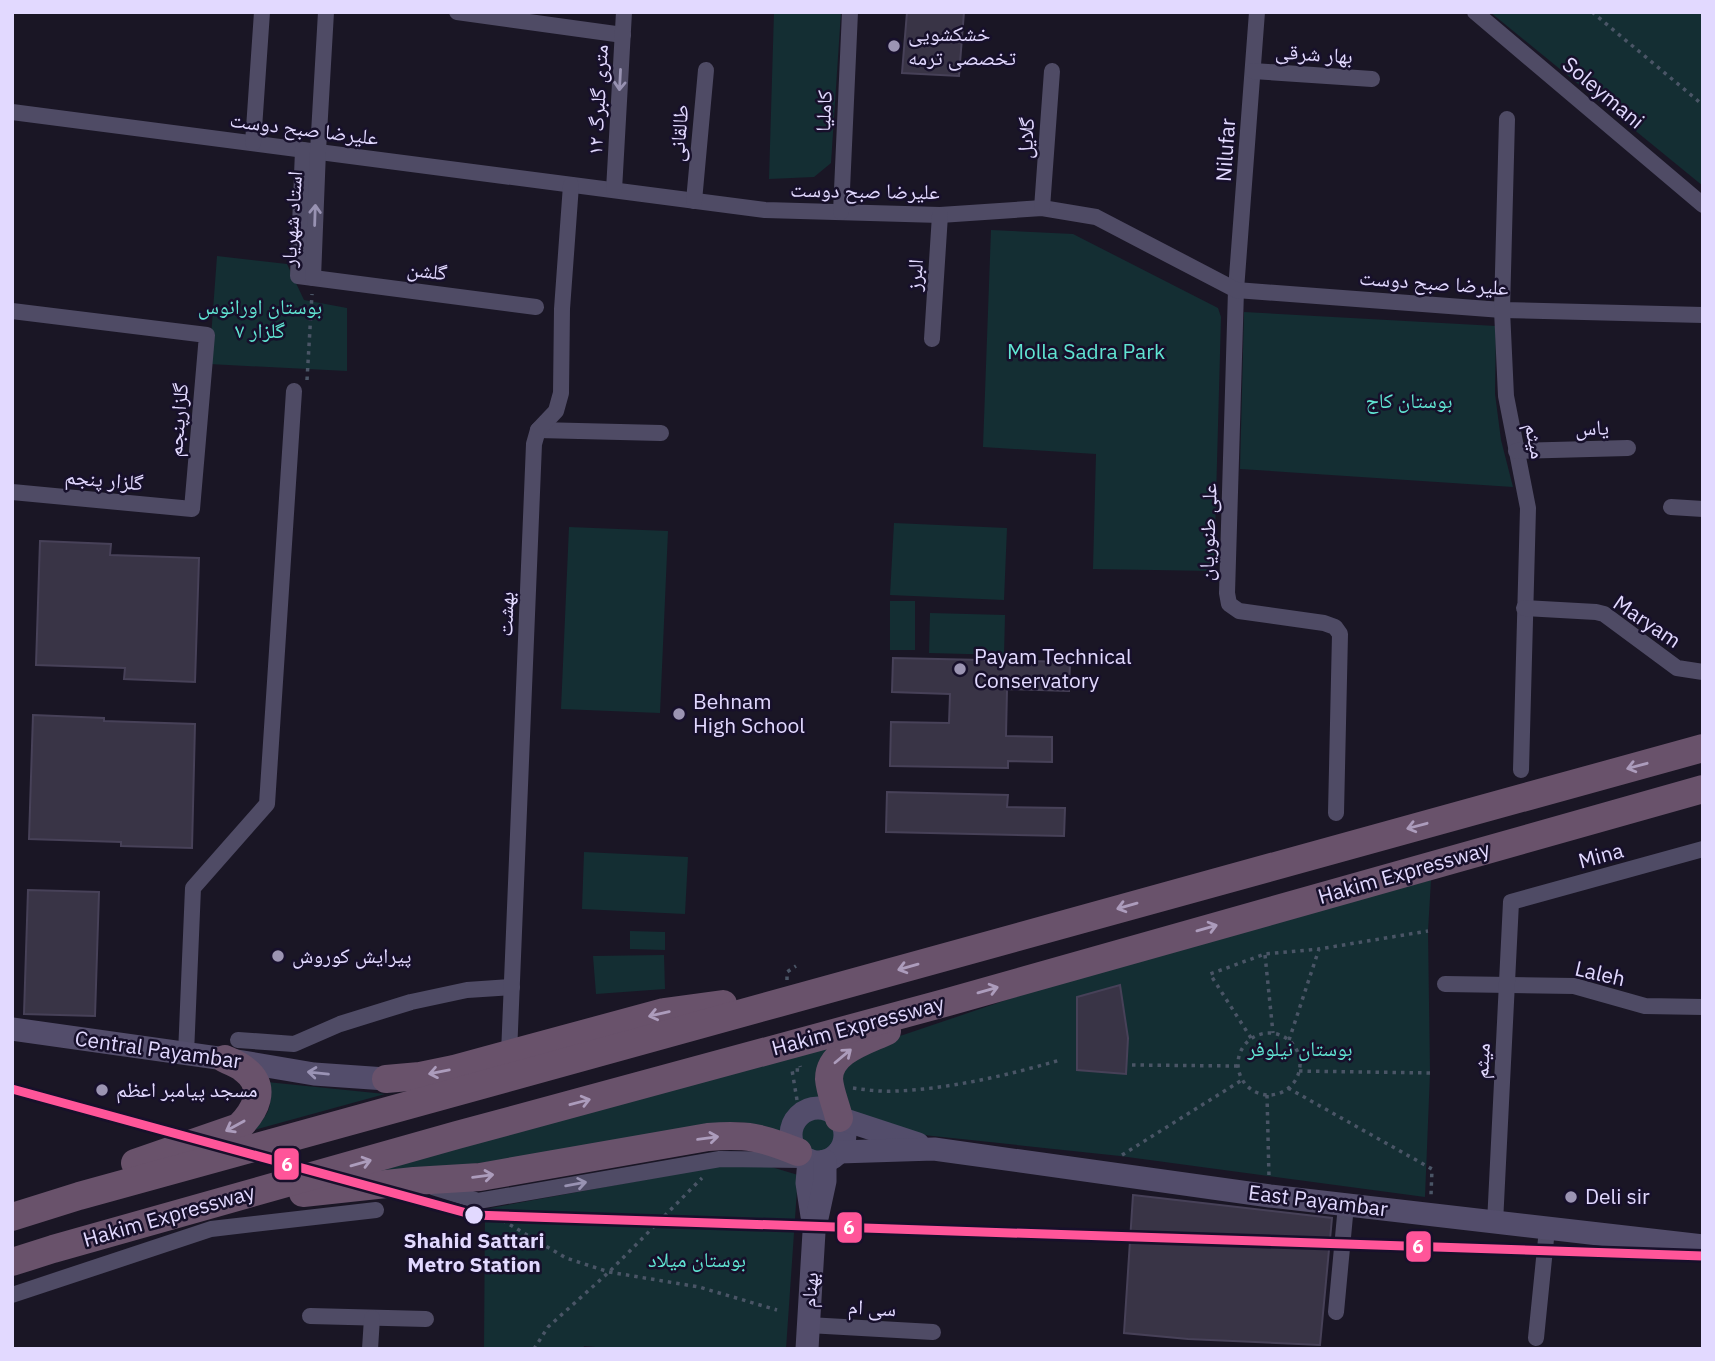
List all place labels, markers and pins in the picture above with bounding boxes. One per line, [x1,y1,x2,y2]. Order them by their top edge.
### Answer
place label: خشکشویی تخصصی ترمه [908,19,1016,71]
marker: خشکشویی تخصصی ترمه [886,38,902,54]
place label: Payam Technical Conservatory [974,642,1132,694]
marker: Payam Technical Conservatory [952,661,968,677]
place label: Behnam High School [693,687,805,739]
marker: Behnam High School [671,706,687,722]
place label: پیرایش کوروش [292,941,412,969]
marker: پیرایش کوروش [270,948,286,964]
place label: مسجد پیامبر اعظم [116,1075,258,1104]
marker: مسجد پیامبر اعظم [94,1082,110,1098]
place label: Deli sir [1585,1182,1650,1210]
marker: Deli sir [1563,1189,1579,1205]
marker: Shahid Sattari Metro Station [463,1204,485,1226]
place label: Shahid Sattari Metro Station [403,1226,545,1278]

